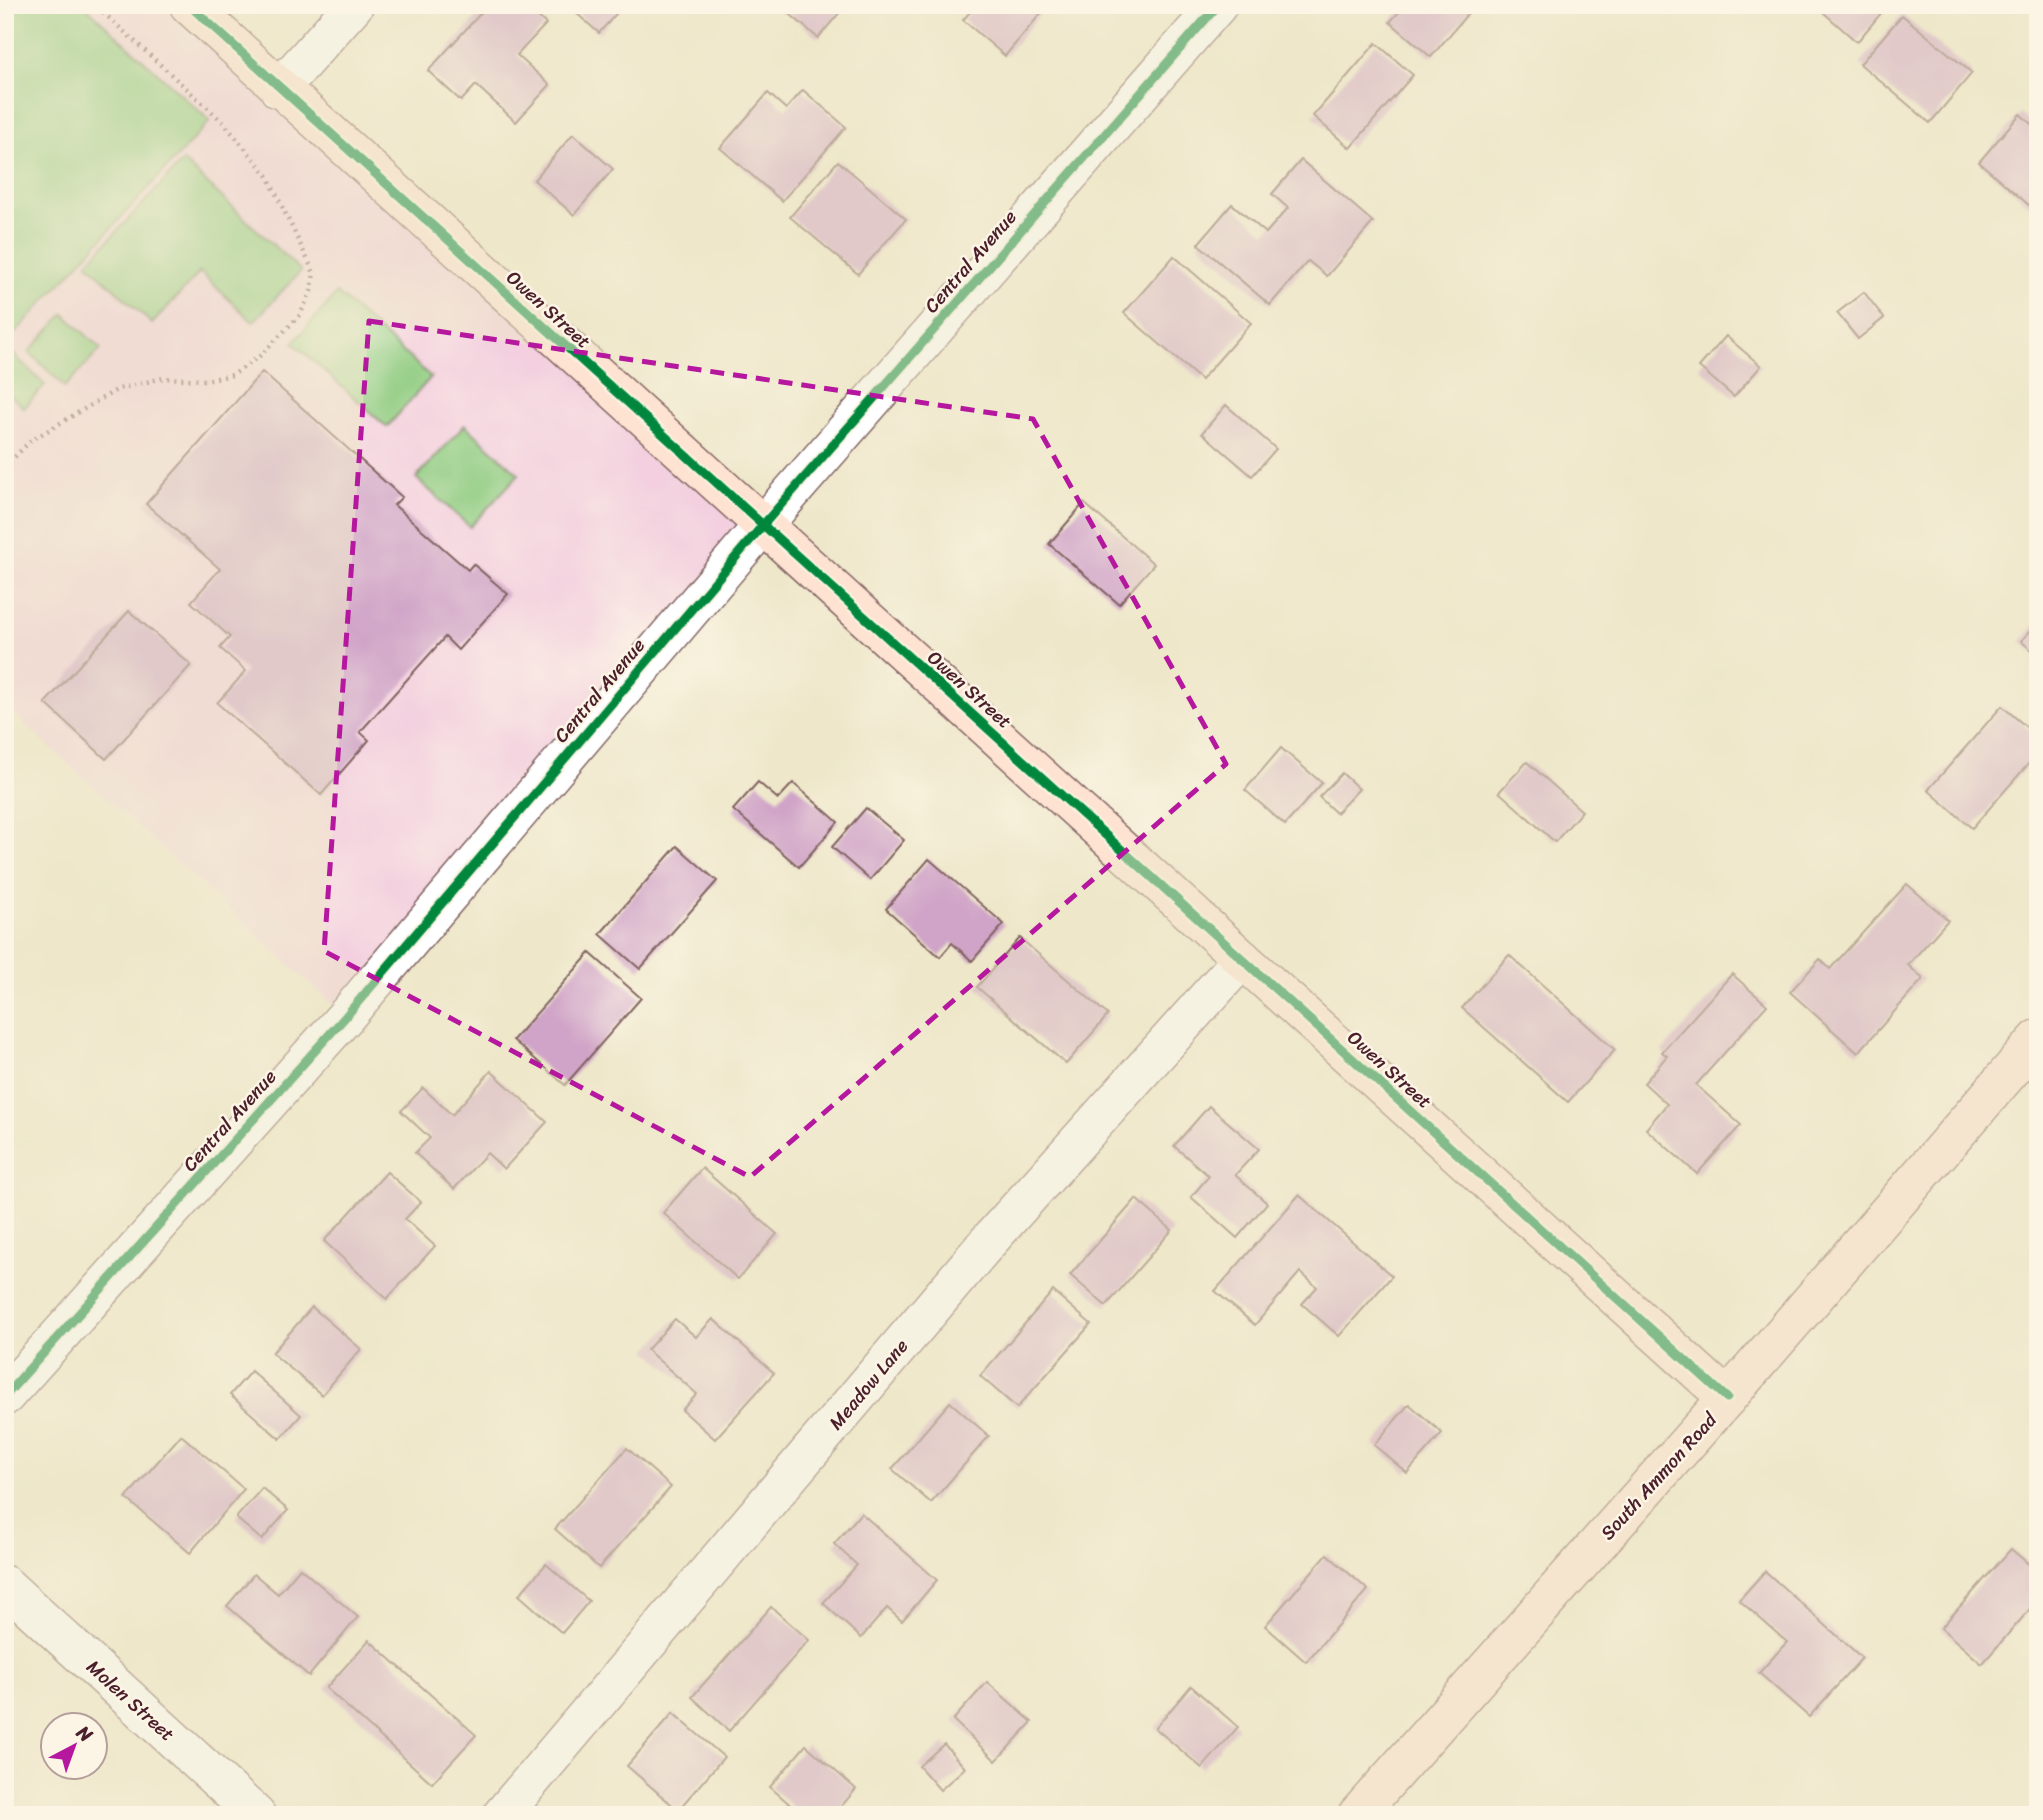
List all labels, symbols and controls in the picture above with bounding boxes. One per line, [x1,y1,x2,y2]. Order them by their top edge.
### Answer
street label: Central Avenue [916,202,1025,321]
street label: Owen Street [499,262,599,357]
street label: Central Avenue [545,630,653,750]
street label: Owen Street [920,642,1020,737]
street label: Owen Street [1340,1022,1440,1117]
street label: Central Avenue [174,1061,285,1179]
street label: Meadow Lane [820,1331,917,1437]
street label: South Ammon Road [1592,1404,1726,1548]
street label: Molen Street [79,1651,183,1749]
north arrow [38,1712,108,1782]
text: N [68,1716,101,1751]

